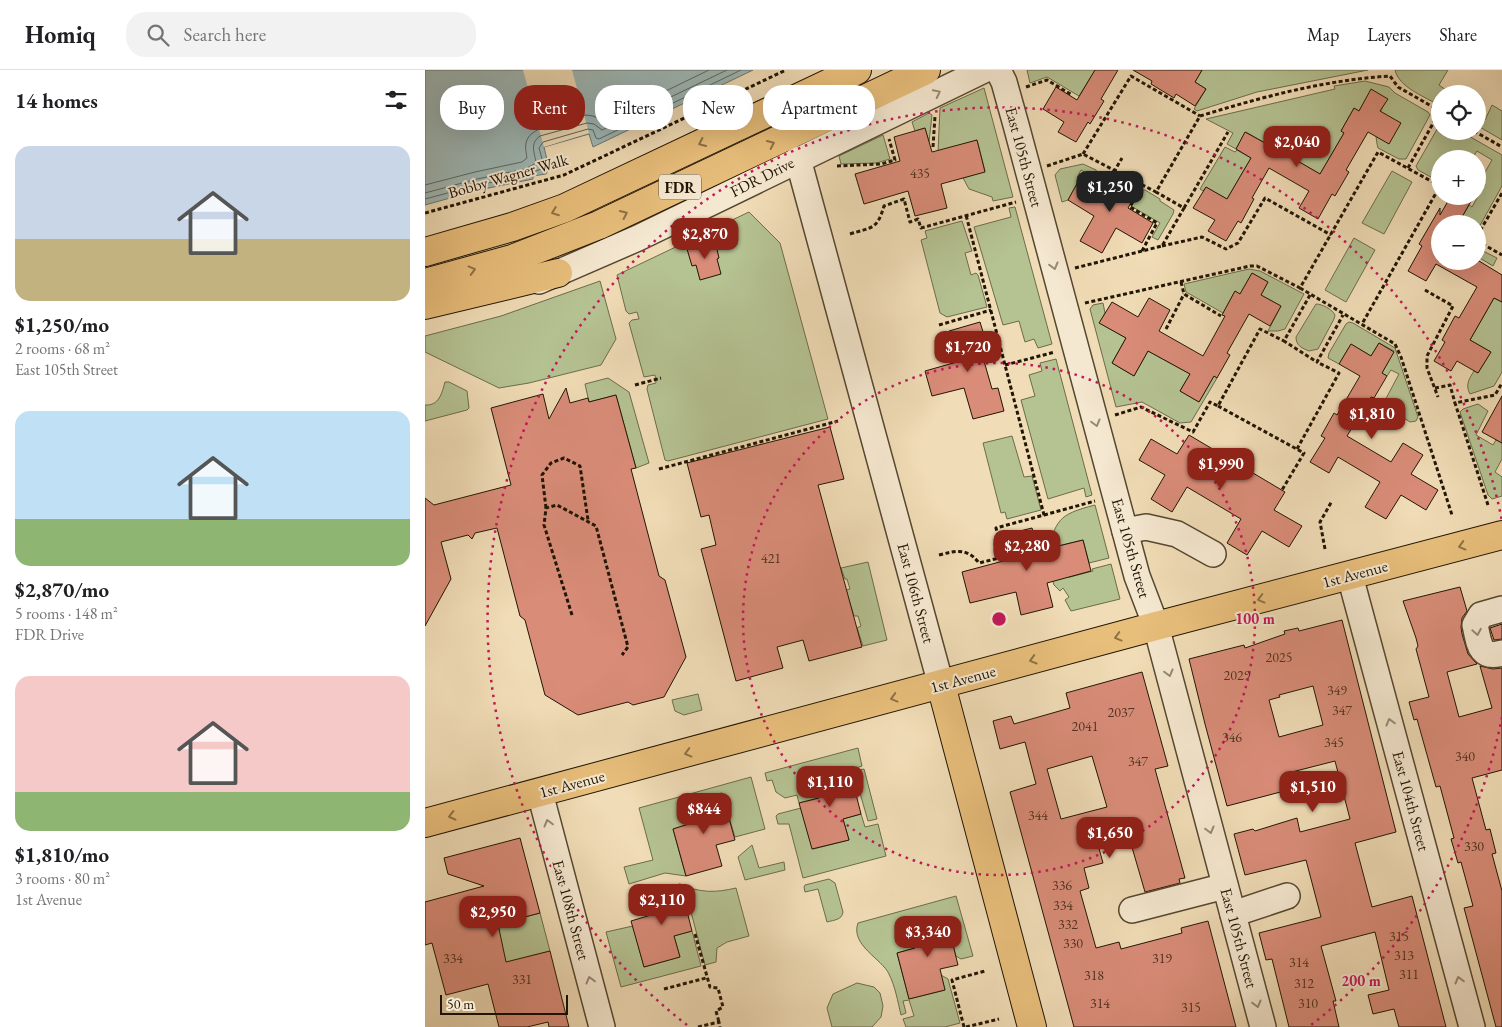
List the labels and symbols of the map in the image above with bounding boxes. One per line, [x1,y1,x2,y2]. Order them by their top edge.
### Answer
one-way arrow [932,88,941,99]
street label: East 105th Street [1001,105,1047,209]
pin: $2,040 [1256,126,1338,168]
one-way arrow [699,137,708,147]
one-way arrow [766,140,775,150]
street label: Bobby Wagner Walk [445,149,571,203]
street label: FDR Drive [726,152,798,202]
house number: 435 [910,164,930,182]
pin: $1,250 [1069,170,1151,213]
road number: FDR [659,174,701,200]
one-way arrow [551,205,560,216]
one-way arrow [619,209,628,220]
pin: $2,870 [664,218,746,260]
one-way arrow [1048,262,1059,271]
one-way arrow [468,265,477,276]
pin: $1,720 [927,330,1009,373]
pin: $1,810 [1331,398,1413,440]
one-way arrow [1090,419,1101,428]
pin: $1,990 [1180,448,1262,490]
street label: East 105th Street [1107,496,1155,600]
pin: $2,280 [986,530,1068,572]
one-way arrow [1458,540,1466,551]
street label: East 106th Street [893,541,939,645]
house number: 421 [761,549,781,567]
street label: 1st Avenue [1320,555,1390,593]
one-way arrow [1257,593,1266,604]
text: 100 m [1235,609,1275,628]
centre of rings [990,610,1008,628]
one-way arrow [1471,627,1481,636]
one-way arrow [1114,631,1123,641]
house number: 2025 [1266,648,1292,666]
one-way arrow [1028,654,1037,665]
street label: 1st Avenue [928,660,998,698]
house number: 2029 [1224,666,1251,684]
one-way arrow [1163,669,1173,677]
house number: 349 [1327,681,1347,699]
one-way arrow [889,692,898,703]
house number: 347 [1332,701,1352,719]
house number: 2037 [1108,703,1135,721]
house number: 2041 [1072,717,1098,735]
one-way arrow [1385,717,1396,726]
house number: 346 [1222,728,1242,746]
house number: 345 [1324,733,1344,751]
one-way arrow [683,747,692,758]
house number: 340 [1455,747,1475,765]
street label: East 104th Street [1388,749,1434,853]
house number: 347 [1128,752,1148,770]
street label: 1st Avenue [537,765,607,803]
pin: $1,110 [789,766,871,808]
pin: $1,510 [1272,770,1354,813]
pin: $844 [674,792,734,835]
house number: 344 [1028,806,1048,824]
one-way arrow [447,810,456,821]
pin: $1,650 [1069,816,1151,859]
one-way arrow [543,818,554,827]
one-way arrow [1205,826,1215,834]
house number: 330 [1464,837,1484,855]
street label: East 108th Street [548,858,594,962]
house number: 336 [1052,876,1072,894]
pin: $2,110 [621,884,703,926]
street label: East 105th Street [1216,886,1262,990]
pin: $2,950 [452,896,534,938]
house number: 334 [1053,896,1073,914]
house number: 332 [1058,915,1078,933]
pin: $3,340 [887,916,969,958]
house number: 315 [1389,927,1409,945]
house number: 330 [1063,934,1083,952]
house number: 313 [1394,946,1414,964]
house number: 334 [443,949,463,967]
house number: 319 [1152,949,1172,967]
house number: 314 [1289,953,1309,971]
house number: 311 [1399,965,1419,983]
house number: 318 [1084,966,1104,984]
house number: 331 [512,970,532,988]
text: 200 m [1341,971,1381,990]
house number: 312 [1294,974,1314,992]
one-way arrow [585,976,595,984]
one-way arrow [1455,976,1465,984]
scale bar [440,992,567,1015]
house number: 314 [1090,994,1110,1012]
house number: 310 [1298,994,1318,1012]
house number: 315 [1181,998,1201,1016]
one-way arrow [1251,1000,1261,1008]

